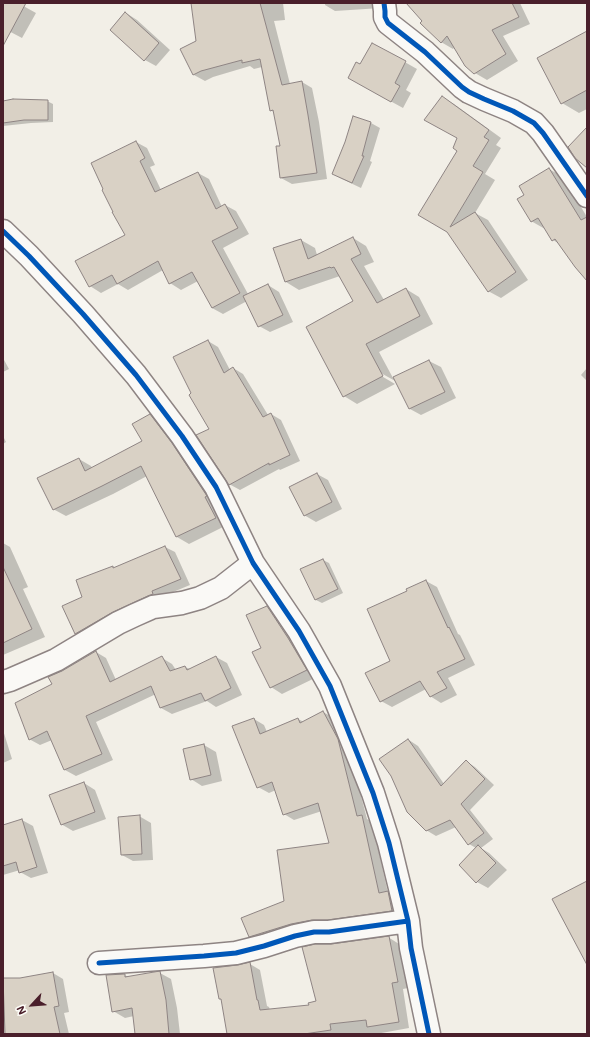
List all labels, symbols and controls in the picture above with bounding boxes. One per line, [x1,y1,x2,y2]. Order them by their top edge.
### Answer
north arrow [12,985,52,1025]
text: N [12,1003,29,1018]

